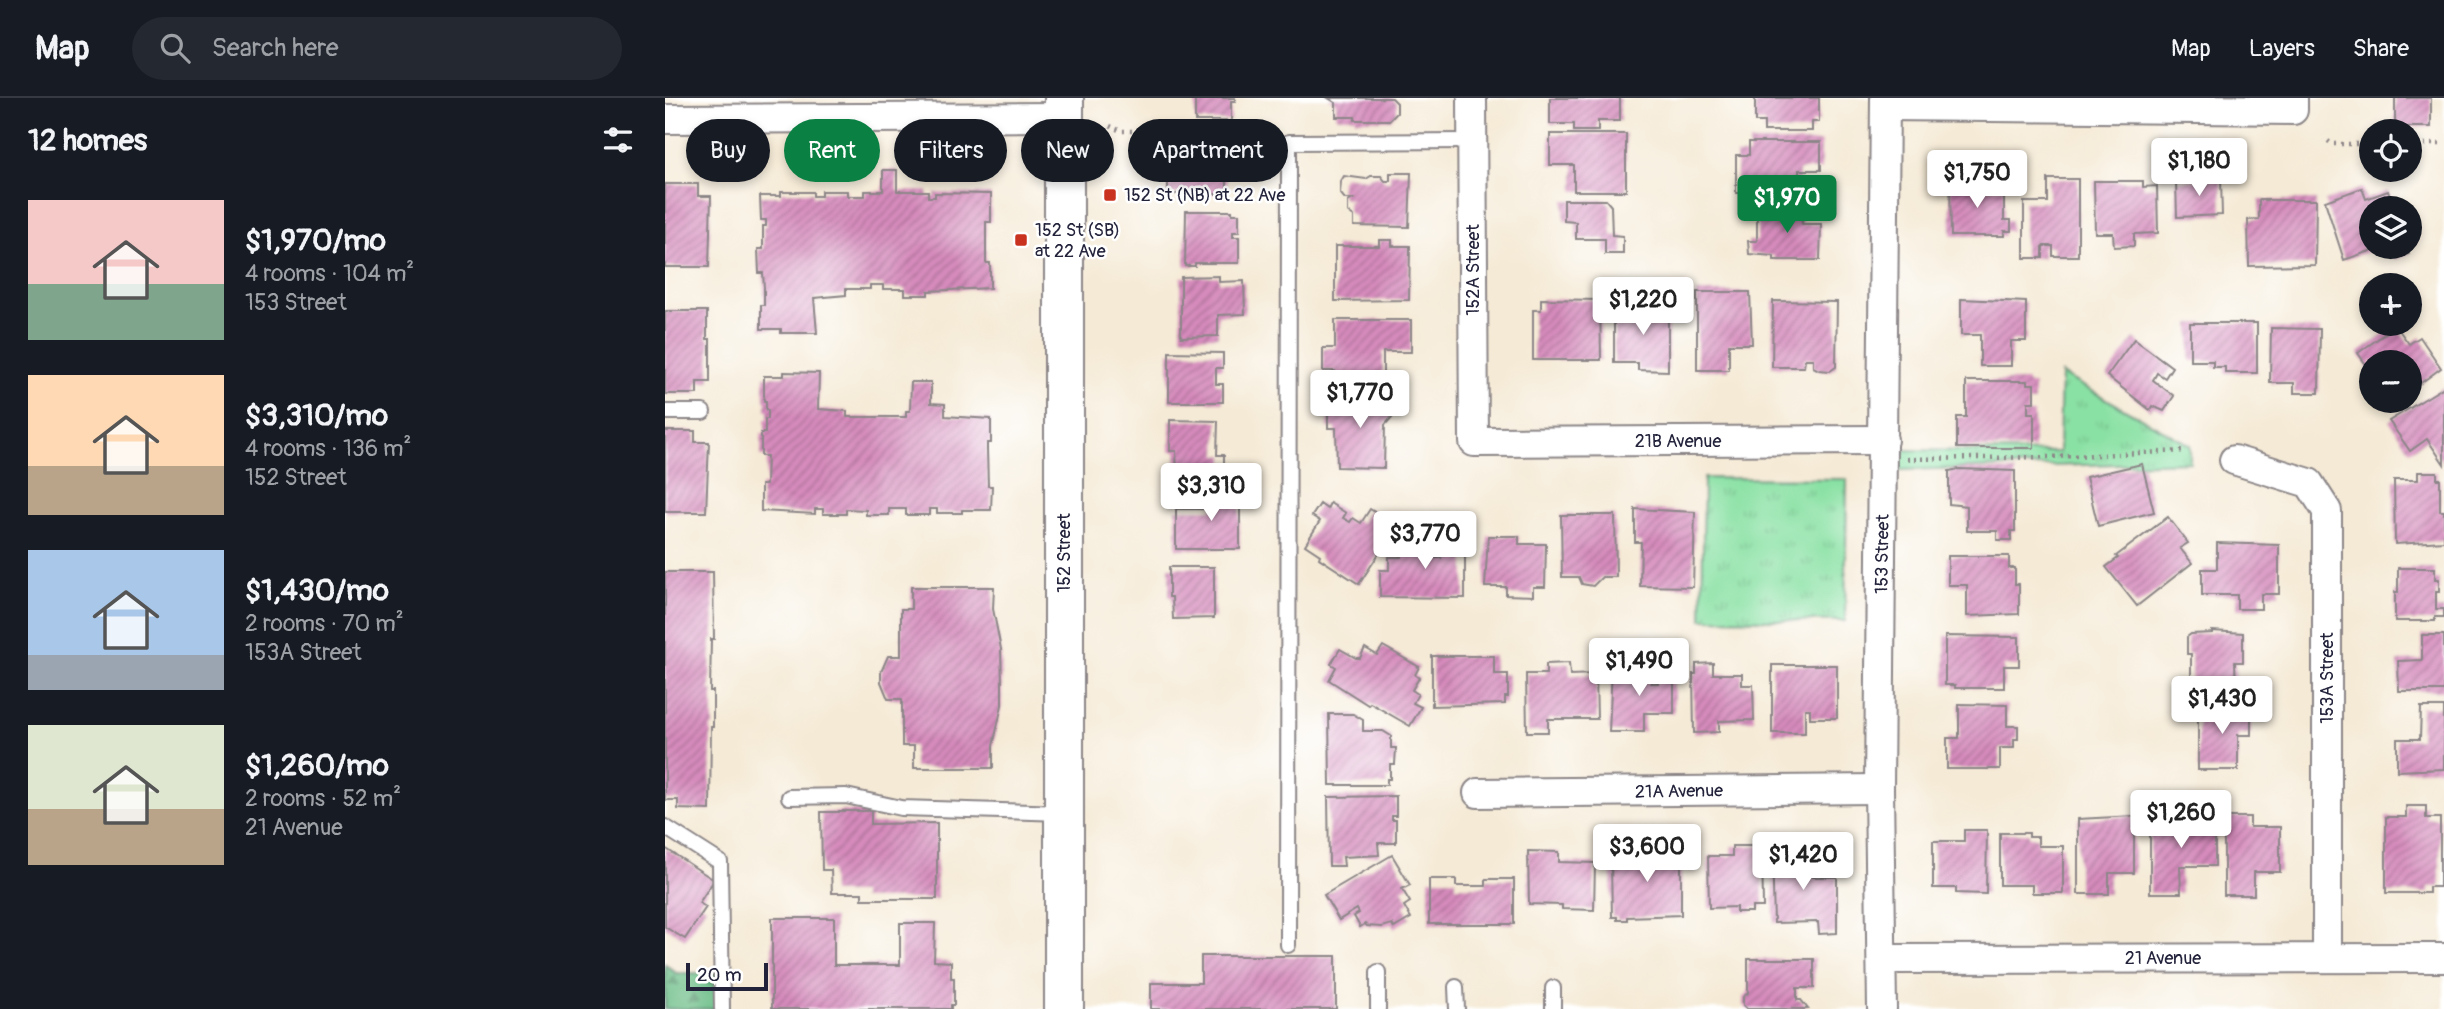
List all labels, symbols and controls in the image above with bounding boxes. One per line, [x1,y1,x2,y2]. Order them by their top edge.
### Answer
search box [132,17,622,80]
text: Map [35,28,90,69]
icon: search [156,29,194,67]
text: Search here [212,32,339,64]
text: Map [2171,34,2211,63]
text: Layers [2249,34,2315,63]
text: Share [2353,34,2409,63]
chip: Buy [686,119,770,182]
chip: Rent [784,119,880,182]
chip: Filters [894,119,1007,182]
chip: New [1021,119,1114,182]
chip: Apartment [1128,119,1288,182]
map controls [2359,119,2422,413]
button: locate [2359,119,2422,182]
icon: filters [599,121,637,159]
text: 12 homes [28,122,147,159]
pin: $1,180 [2142,139,2256,198]
text: $1,180 [2167,146,2231,175]
pin: $1,750 [1920,150,2034,210]
text: $1,750 [1943,158,2011,187]
pin: $1,970 [1730,176,1844,235]
text: $1,970 [1753,183,1821,212]
place label: 152 St (NB) at 22 Ave [1124,184,1285,207]
marker: 152 St (NB) at 22 Ave [1102,187,1118,203]
button: layers [2359,196,2422,259]
place label: 152 St (SB) at 22 Ave [1035,219,1120,263]
text: $1,970/mo [245,222,386,259]
street label: 152A Street [1462,224,1485,316]
icon: home [84,228,168,312]
marker: 152 St (SB) at 22 Ave [1013,232,1029,248]
text: 4 rooms · 104 m² [245,259,414,288]
button: + [2359,273,2422,336]
pin: $1,220 [1586,278,1700,337]
text: $1,220 [1609,285,1677,314]
text: 153 Street [245,288,347,317]
button: − [2359,350,2422,413]
pin: $1,770 [1303,370,1417,430]
text: $1,770 [1326,378,1394,407]
text: $3,310/mo [245,397,388,434]
icon: home [84,403,168,487]
street label: 21B Avenue [1635,430,1721,453]
text: 4 rooms · 136 m² [245,434,411,463]
text: 152 Street [245,463,347,492]
pin: $3,310 [1154,464,1268,523]
text: $3,310 [1177,471,1245,500]
street label: 152 Street [1053,512,1076,593]
pin: $3,770 [1368,512,1482,571]
street label: 153 Street [1870,513,1895,594]
text: $3,770 [1389,519,1461,548]
text: $1,430/mo [245,572,389,609]
icon: home [84,578,168,662]
text: 2 rooms · 70 m² [245,609,404,638]
street label: 153A Street [2316,632,2339,724]
text: 153A Street [245,638,362,667]
pin: $1,490 [1582,638,1696,698]
text: $1,490 [1605,646,1673,675]
pin: $1,430 [2165,676,2279,736]
text: $1,430 [2187,684,2257,713]
text: $1,260/mo [245,747,389,784]
icon: home [84,753,168,837]
street label: 21A Avenue [1635,779,1723,804]
text: 2 rooms · 52 m² [245,784,401,813]
pin: $1,260 [2124,790,2238,850]
text: $1,260 [2146,798,2216,827]
text: 21 Avenue [245,813,343,842]
pin: $3,600 [1590,824,1704,884]
text: $3,600 [1609,832,1685,861]
pin: $1,420 [1746,832,1860,892]
text: $1,420 [1768,840,1838,869]
street label: 21 Avenue [2125,947,2201,970]
scale bar [686,960,768,992]
text: 20 m [697,963,742,987]

